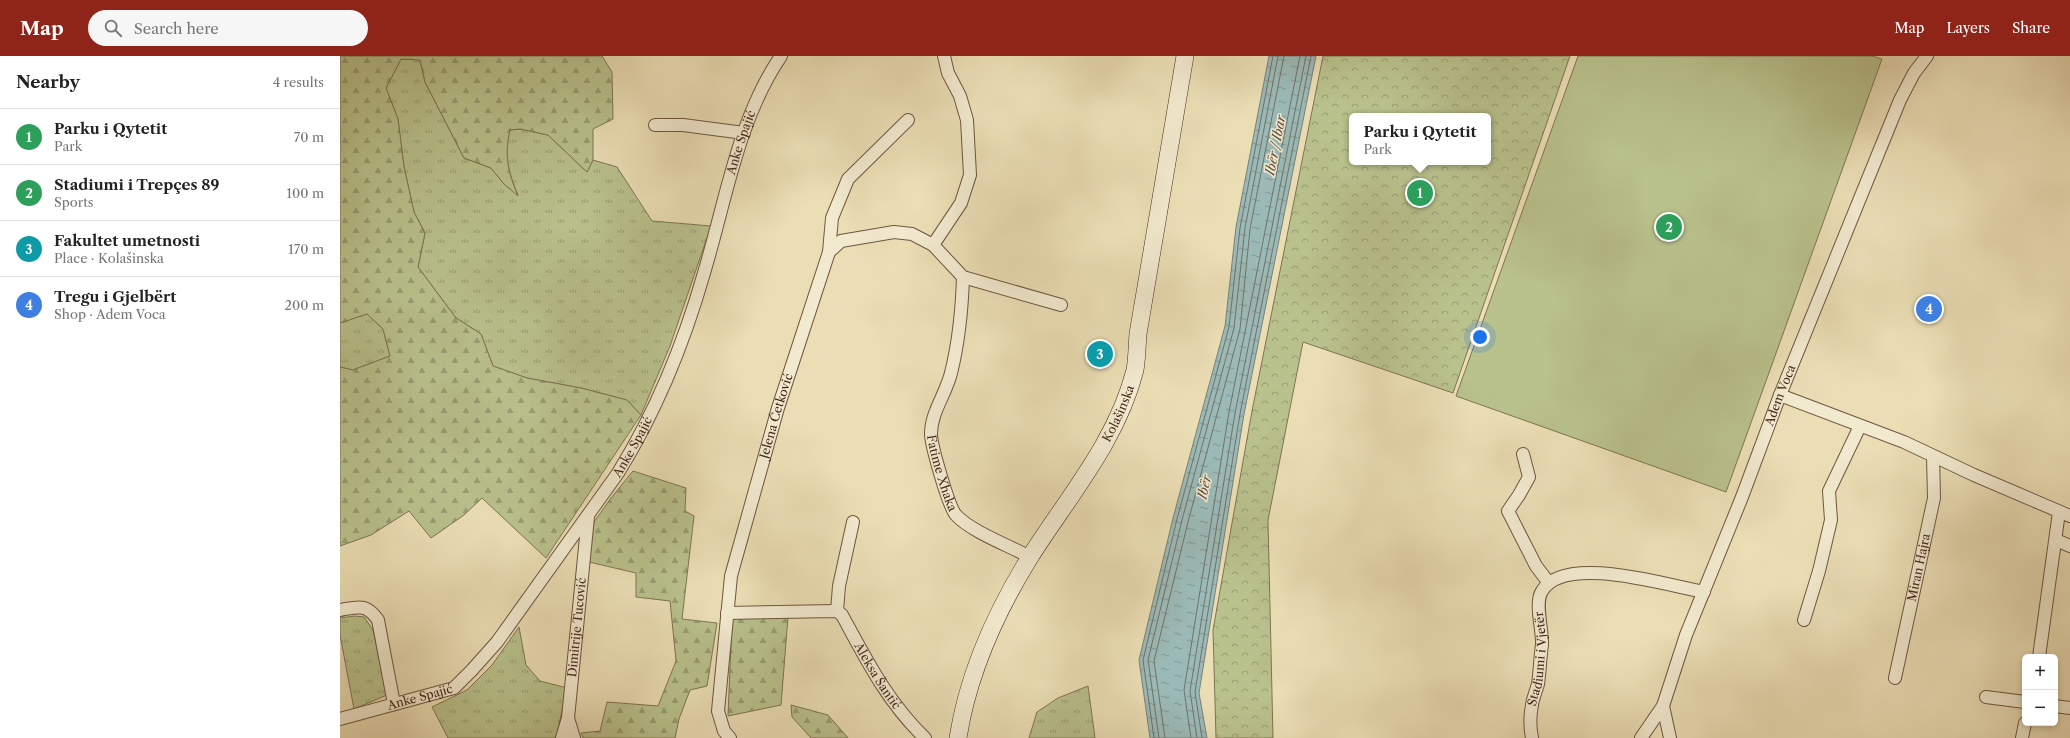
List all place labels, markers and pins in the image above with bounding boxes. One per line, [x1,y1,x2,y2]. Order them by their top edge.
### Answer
pin: 1 [1407,178,1433,208]
pin: 2 [1656,212,1682,242]
pin: 4 [1916,294,1942,324]
pin: 3 [1087,339,1113,369]

